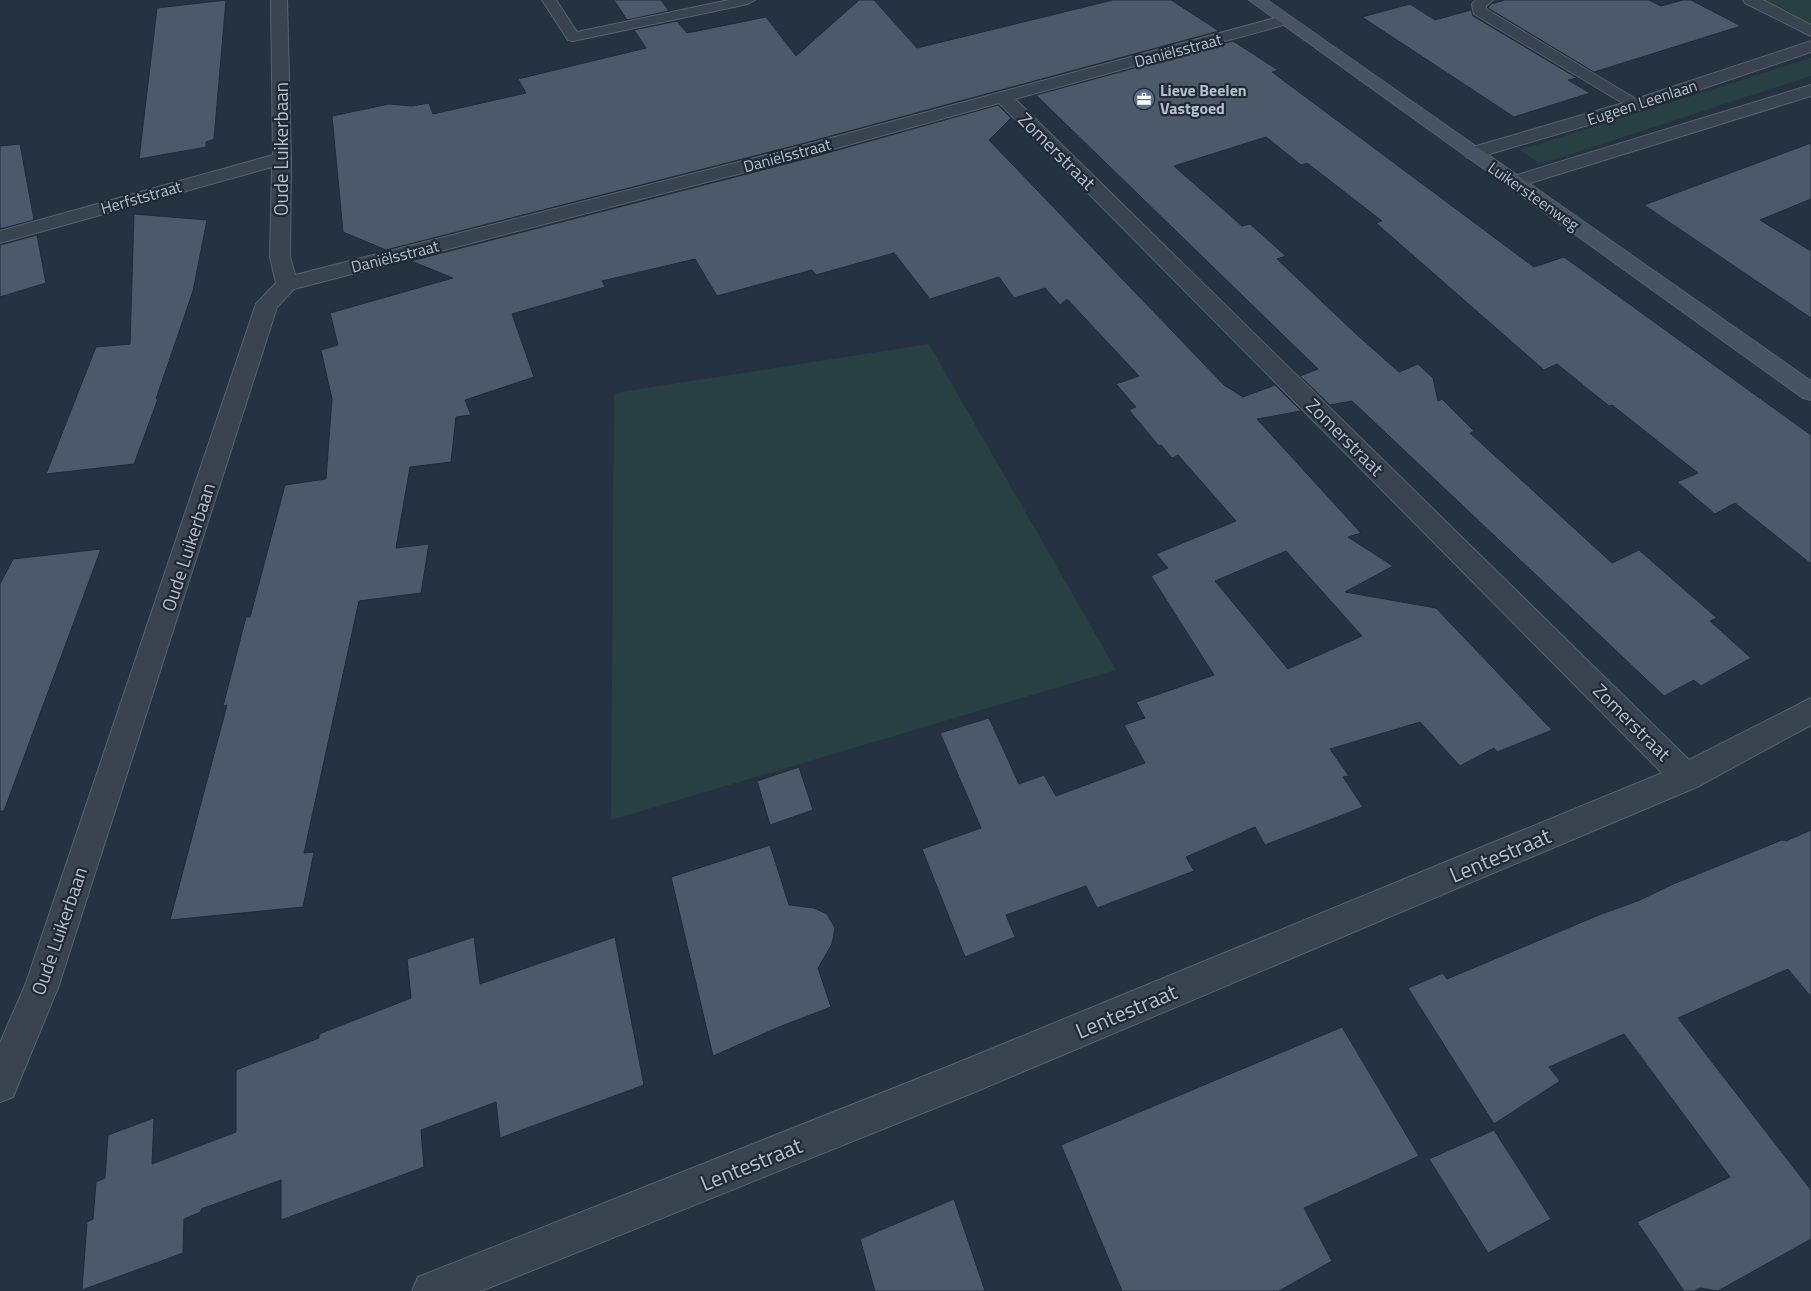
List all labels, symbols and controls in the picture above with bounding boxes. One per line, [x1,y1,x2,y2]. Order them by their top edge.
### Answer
street label: Daniëlsstraat [1131,27,1225,73]
street label: Eugeen Leenlaan [1584,73,1700,131]
place label: Lieve Beelen Vastgoed [1160,78,1247,120]
street label: Oude Luikerbaan [266,82,295,216]
office icon: Lieve Beelen Vastgoed [1132,87,1156,111]
street label: Zomerstraat [1012,105,1103,196]
street label: Daniëlsstraat [740,132,834,178]
street label: Luikersteenweg [1483,156,1585,236]
street label: Herfststraat [98,174,185,220]
street label: Daniëlsstraat [348,233,442,279]
street label: Zomerstraat [1300,391,1391,482]
street label: Oude Luikerbaan [153,479,222,615]
street label: Zomerstraat [1587,676,1678,767]
street label: Lentestraat [1444,818,1556,892]
street label: Oude Luikerbaan [23,863,94,999]
street label: Lentestraat [1070,974,1182,1048]
street label: Lentestraat [695,1128,807,1200]

